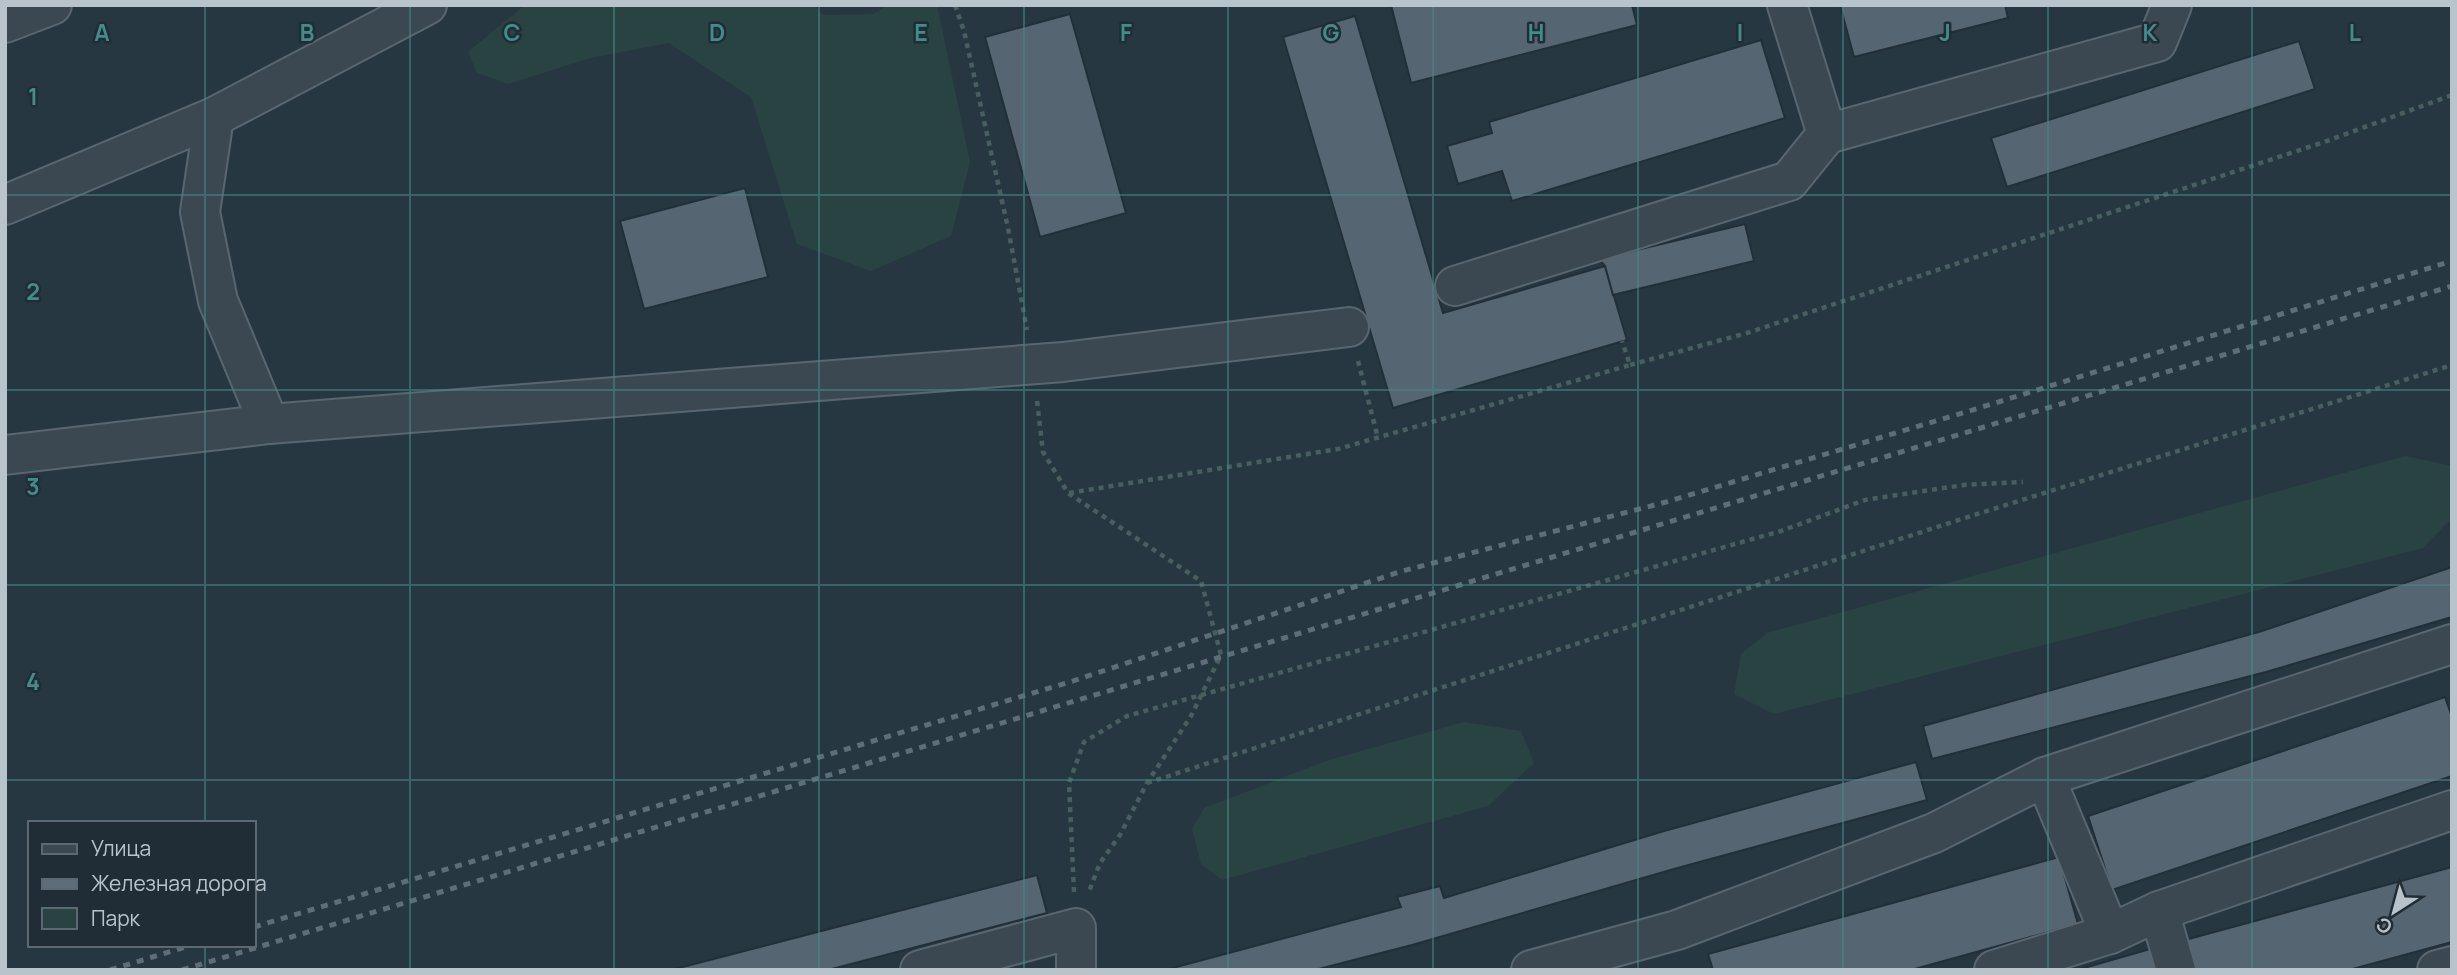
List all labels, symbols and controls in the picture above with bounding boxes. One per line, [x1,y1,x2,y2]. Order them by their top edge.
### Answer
text: A [94,16,110,48]
text: B [300,16,314,48]
text: C [504,16,521,48]
text: D [709,16,725,48]
text: E [914,16,928,48]
text: F [1120,16,1132,48]
text: G [1323,16,1340,48]
text: H [1528,16,1544,48]
text: I [1737,16,1743,48]
text: J [1939,16,1951,48]
text: K [2143,16,2158,48]
text: L [2349,16,2361,48]
text: 1 [28,80,38,112]
text: 2 [26,275,40,307]
text: 3 [26,470,40,502]
text: 4 [26,665,40,697]
legend [28,821,256,947]
text: Улица [91,834,151,862]
text: Железная дорога [91,869,267,897]
north arrow [2359,877,2429,947]
text: Парк [91,904,141,932]
text: С [2371,911,2397,940]

